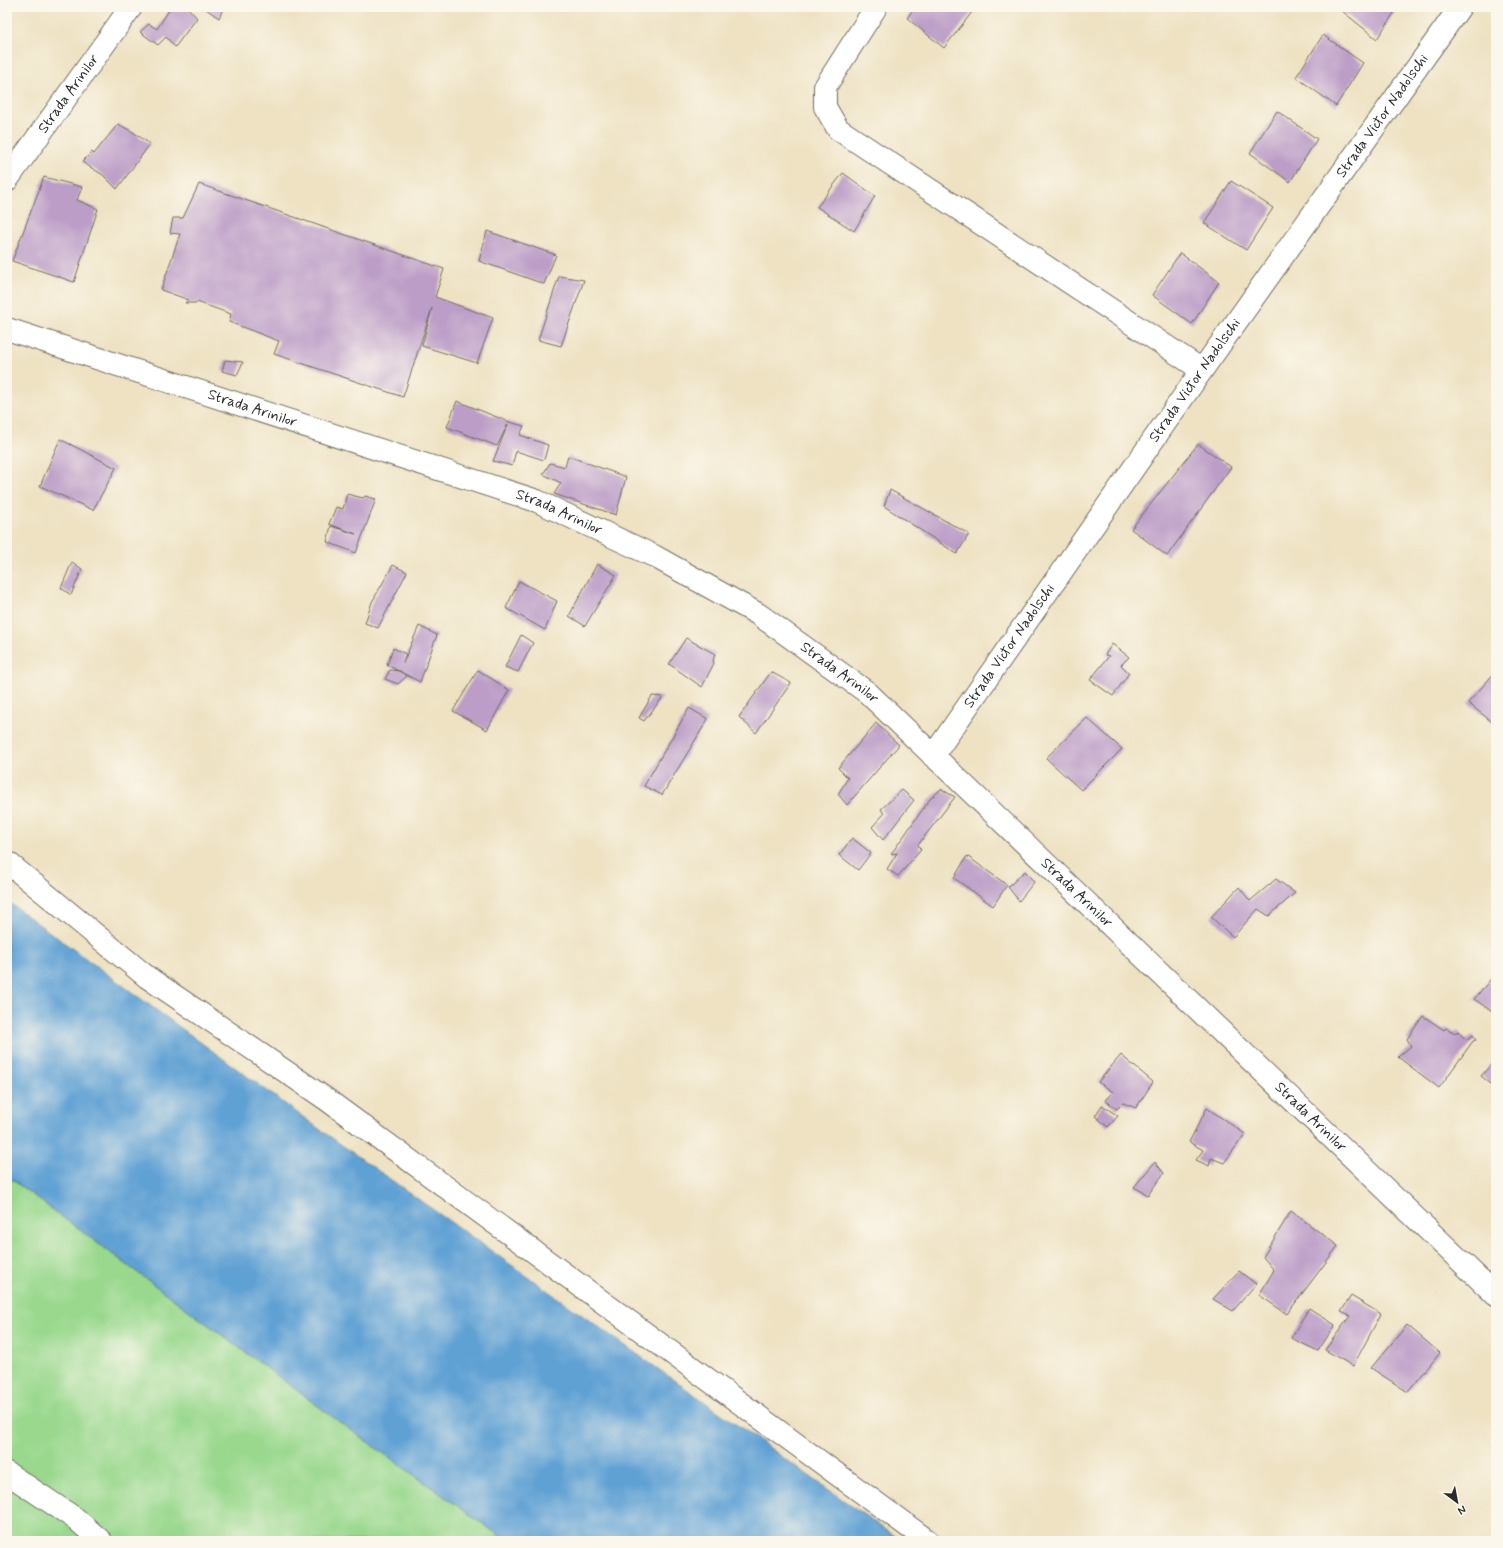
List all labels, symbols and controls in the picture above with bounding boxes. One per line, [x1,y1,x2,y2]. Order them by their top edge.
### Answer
street label: Strada Arinilor [34,50,104,138]
street label: Strada Victor Nadolschi [1332,50,1433,182]
street label: Strada Victor Nadolschi [1145,314,1246,446]
street label: Strada Arinilor [205,385,300,433]
street label: Strada Arinilor [513,485,606,540]
street label: Strada Victor Nadolschi [959,580,1060,712]
street label: Strada Arinilor [796,637,883,708]
street label: Strada Arinilor [1036,854,1117,932]
street label: Strada Arinilor [1270,1078,1351,1157]
north arrow [1437,1482,1477,1522]
text: N [1455,1502,1469,1518]

